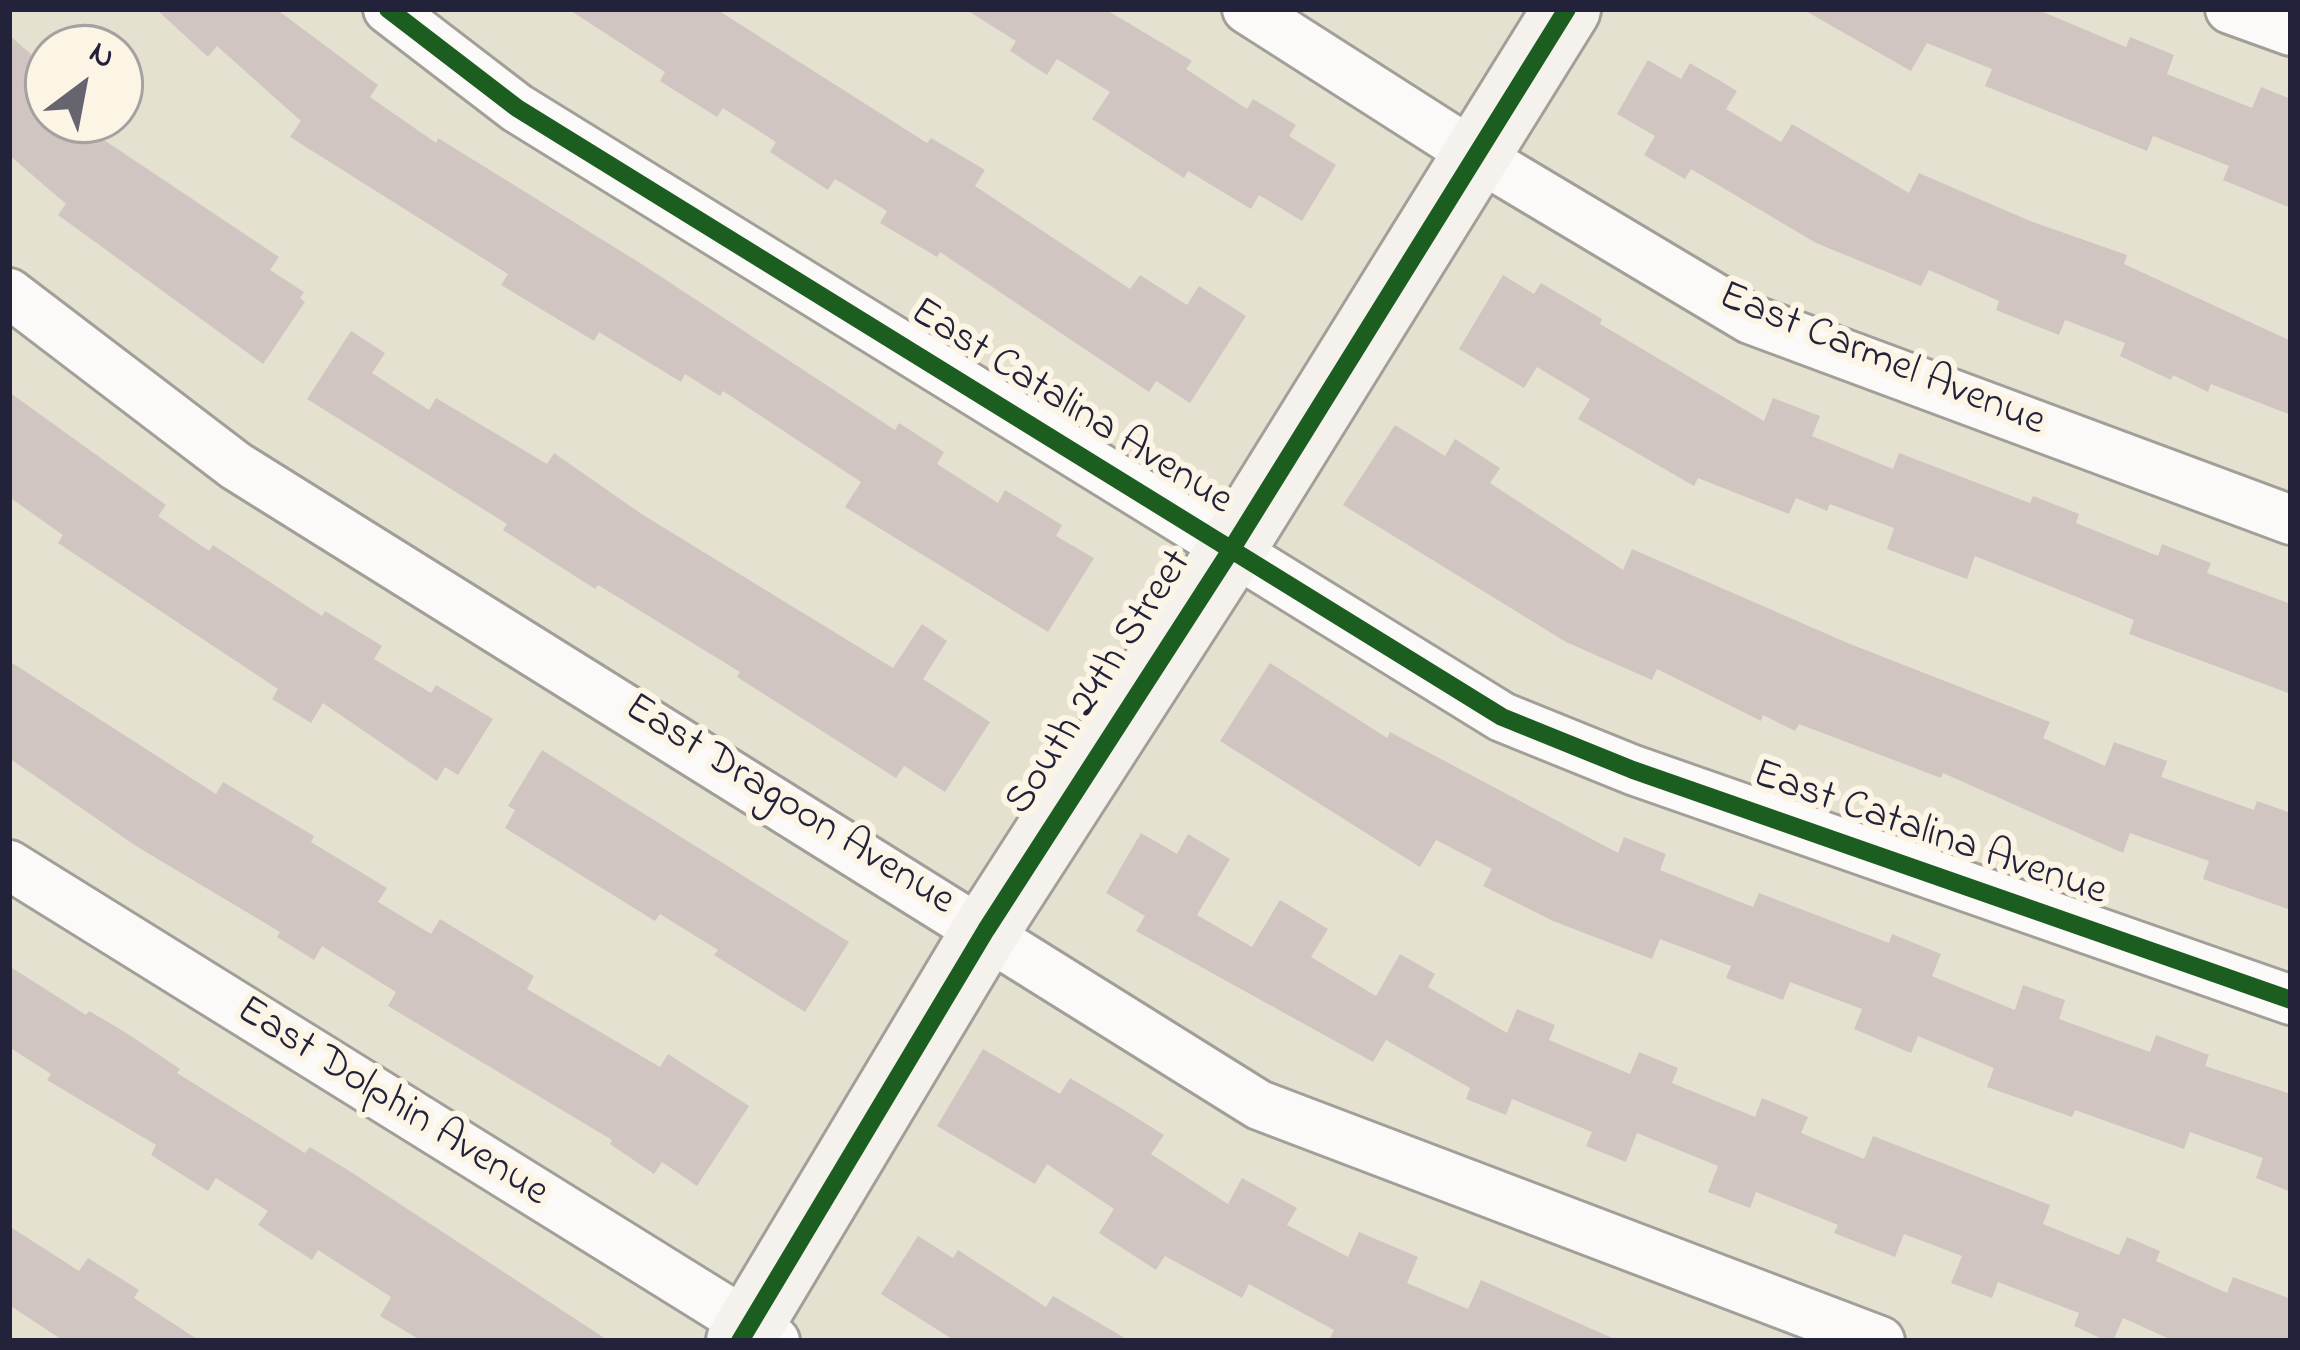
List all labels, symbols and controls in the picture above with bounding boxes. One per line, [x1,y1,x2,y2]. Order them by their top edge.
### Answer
north arrow [24,24,144,144]
text: N [79,30,124,82]
street label: East Carmel Avenue [1710,274,2052,450]
street label: East Catalina Avenue [899,289,1241,529]
street label: South 24th Street [997,542,1205,826]
street label: East Dragoon Avenue [614,685,962,929]
street label: East Catalina Avenue [1746,752,2112,920]
street label: East Dolphin Avenue [226,988,556,1220]

